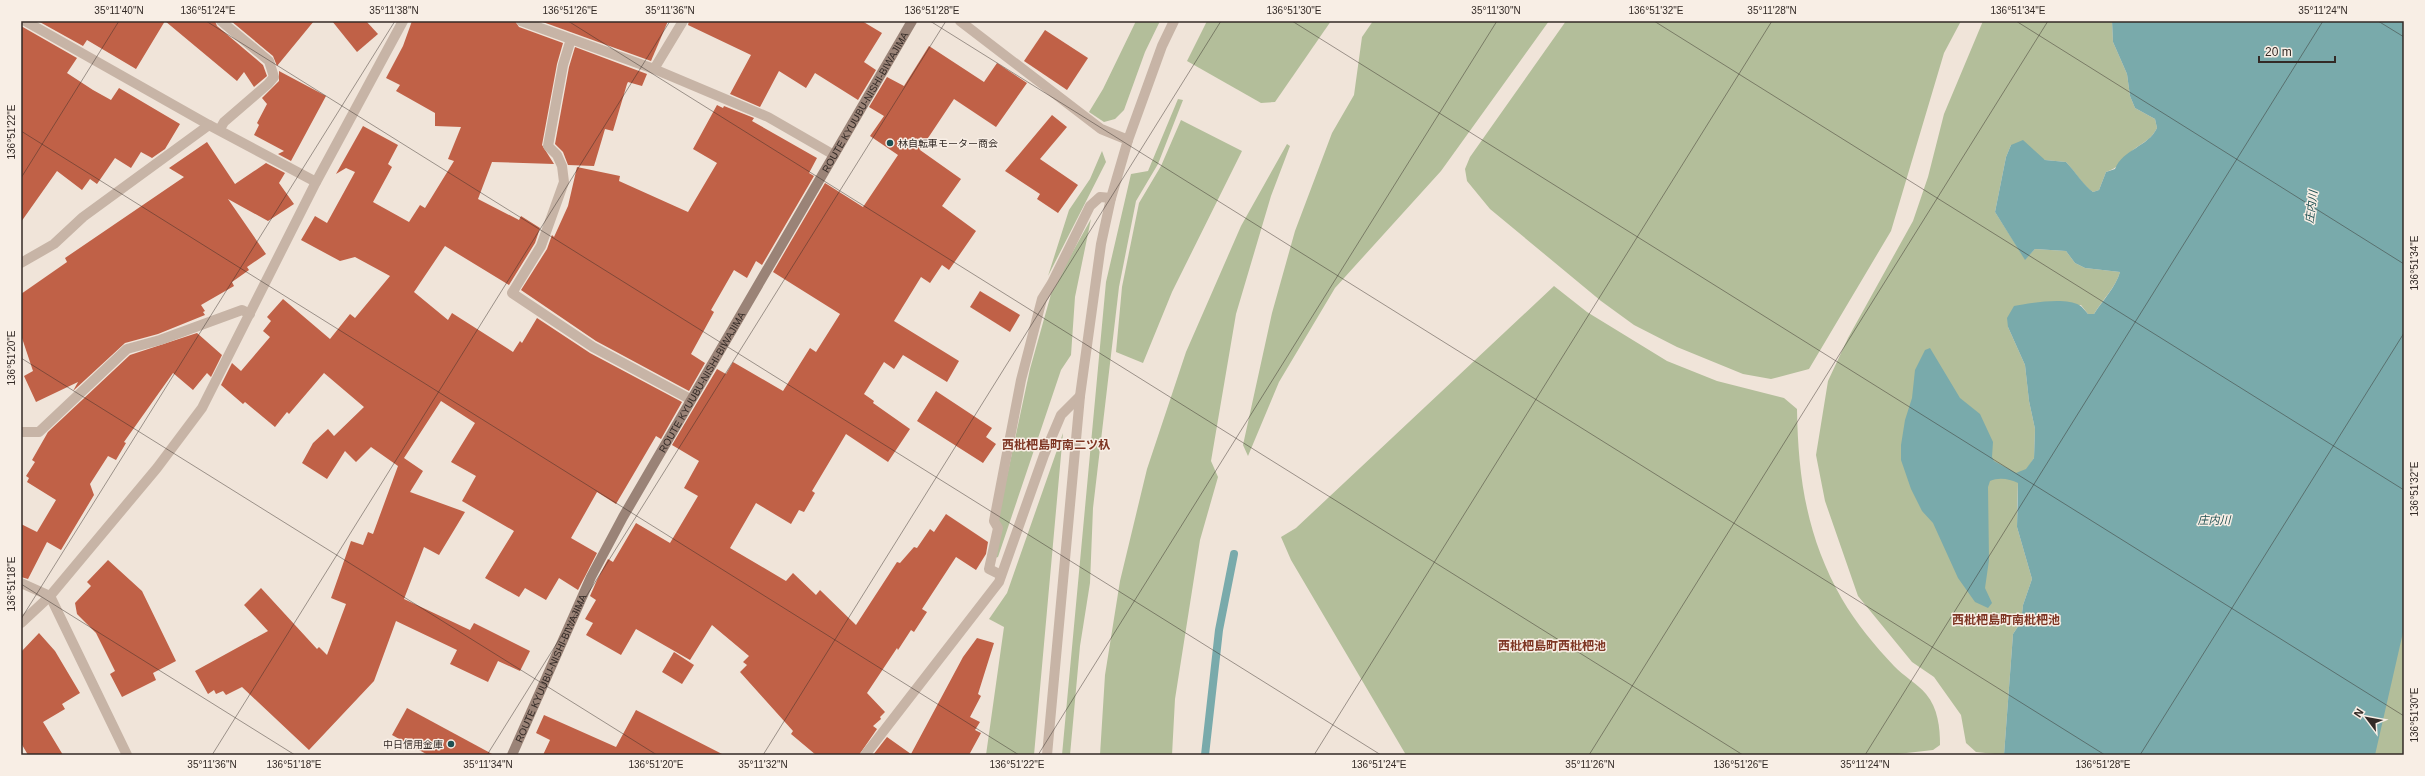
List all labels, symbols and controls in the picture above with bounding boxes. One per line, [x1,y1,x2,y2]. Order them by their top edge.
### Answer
text: 35°11'40"N [94,5,144,16]
text: 136°51'24"E [180,5,236,16]
text: 35°11'38"N [369,5,419,16]
text: 136°51'26"E [542,5,598,16]
text: 35°11'36"N [645,5,695,16]
text: 136°51'28"E [904,5,960,16]
text: 136°51'30"E [1266,5,1322,16]
text: 35°11'30"N [1471,5,1521,16]
text: 136°51'32"E [1628,5,1684,16]
text: 35°11'28"N [1747,5,1797,16]
text: 136°51'34"E [1990,5,2046,16]
text: 35°11'24"N [2298,5,2348,16]
street label: ROUTE KYUUBU-NISHI-BIWAJIMA [820,29,910,174]
scale bar [2259,38,2335,64]
text: 20 m [2265,45,2292,59]
text: 136°51'22"E [6,104,17,160]
marker: 林自転車モーター商会 [885,138,895,148]
place label: 林自転車モーター商会 [898,138,998,149]
water label: 庄内川 [2303,189,2319,224]
text: 136°51'34"E [2409,235,2420,291]
street label: ROUTE KYUUBU-NISHI-BIWAJIMA [656,309,747,454]
text: 136°51'20"E [6,330,17,386]
district label: 西枇杷島町南二ツ杁 [1002,438,1111,452]
text: 136°51'32"E [2409,461,2420,517]
water label: 庄内川 [2198,514,2231,526]
text: 136°51'18"E [6,556,17,612]
street label: ROUTE KYUUBU-NISHI-BIWAJIMA [513,592,588,744]
district label: 西枇杷島町南枇杷池 [1952,613,2060,627]
district label: 西枇杷島町西枇杷池 [1498,639,1606,653]
text: 136°51'30"E [2409,687,2420,743]
north arrow [2347,698,2387,738]
text: N [2351,706,2366,719]
place label: 中日信用金庫 [383,739,443,750]
marker: 中日信用金庫 [446,739,456,749]
text: 35°11'36"N [187,759,237,770]
text: 136°51'18"E [266,759,322,770]
text: 35°11'34"N [463,759,513,770]
text: 136°51'20"E [628,759,684,770]
text: 35°11'32"N [738,759,788,770]
text: 136°51'22"E [989,759,1045,770]
text: 136°51'24"E [1351,759,1407,770]
text: 35°11'26"N [1565,759,1615,770]
text: 136°51'26"E [1713,759,1769,770]
text: 35°11'24"N [1840,759,1890,770]
text: 136°51'28"E [2075,759,2131,770]

